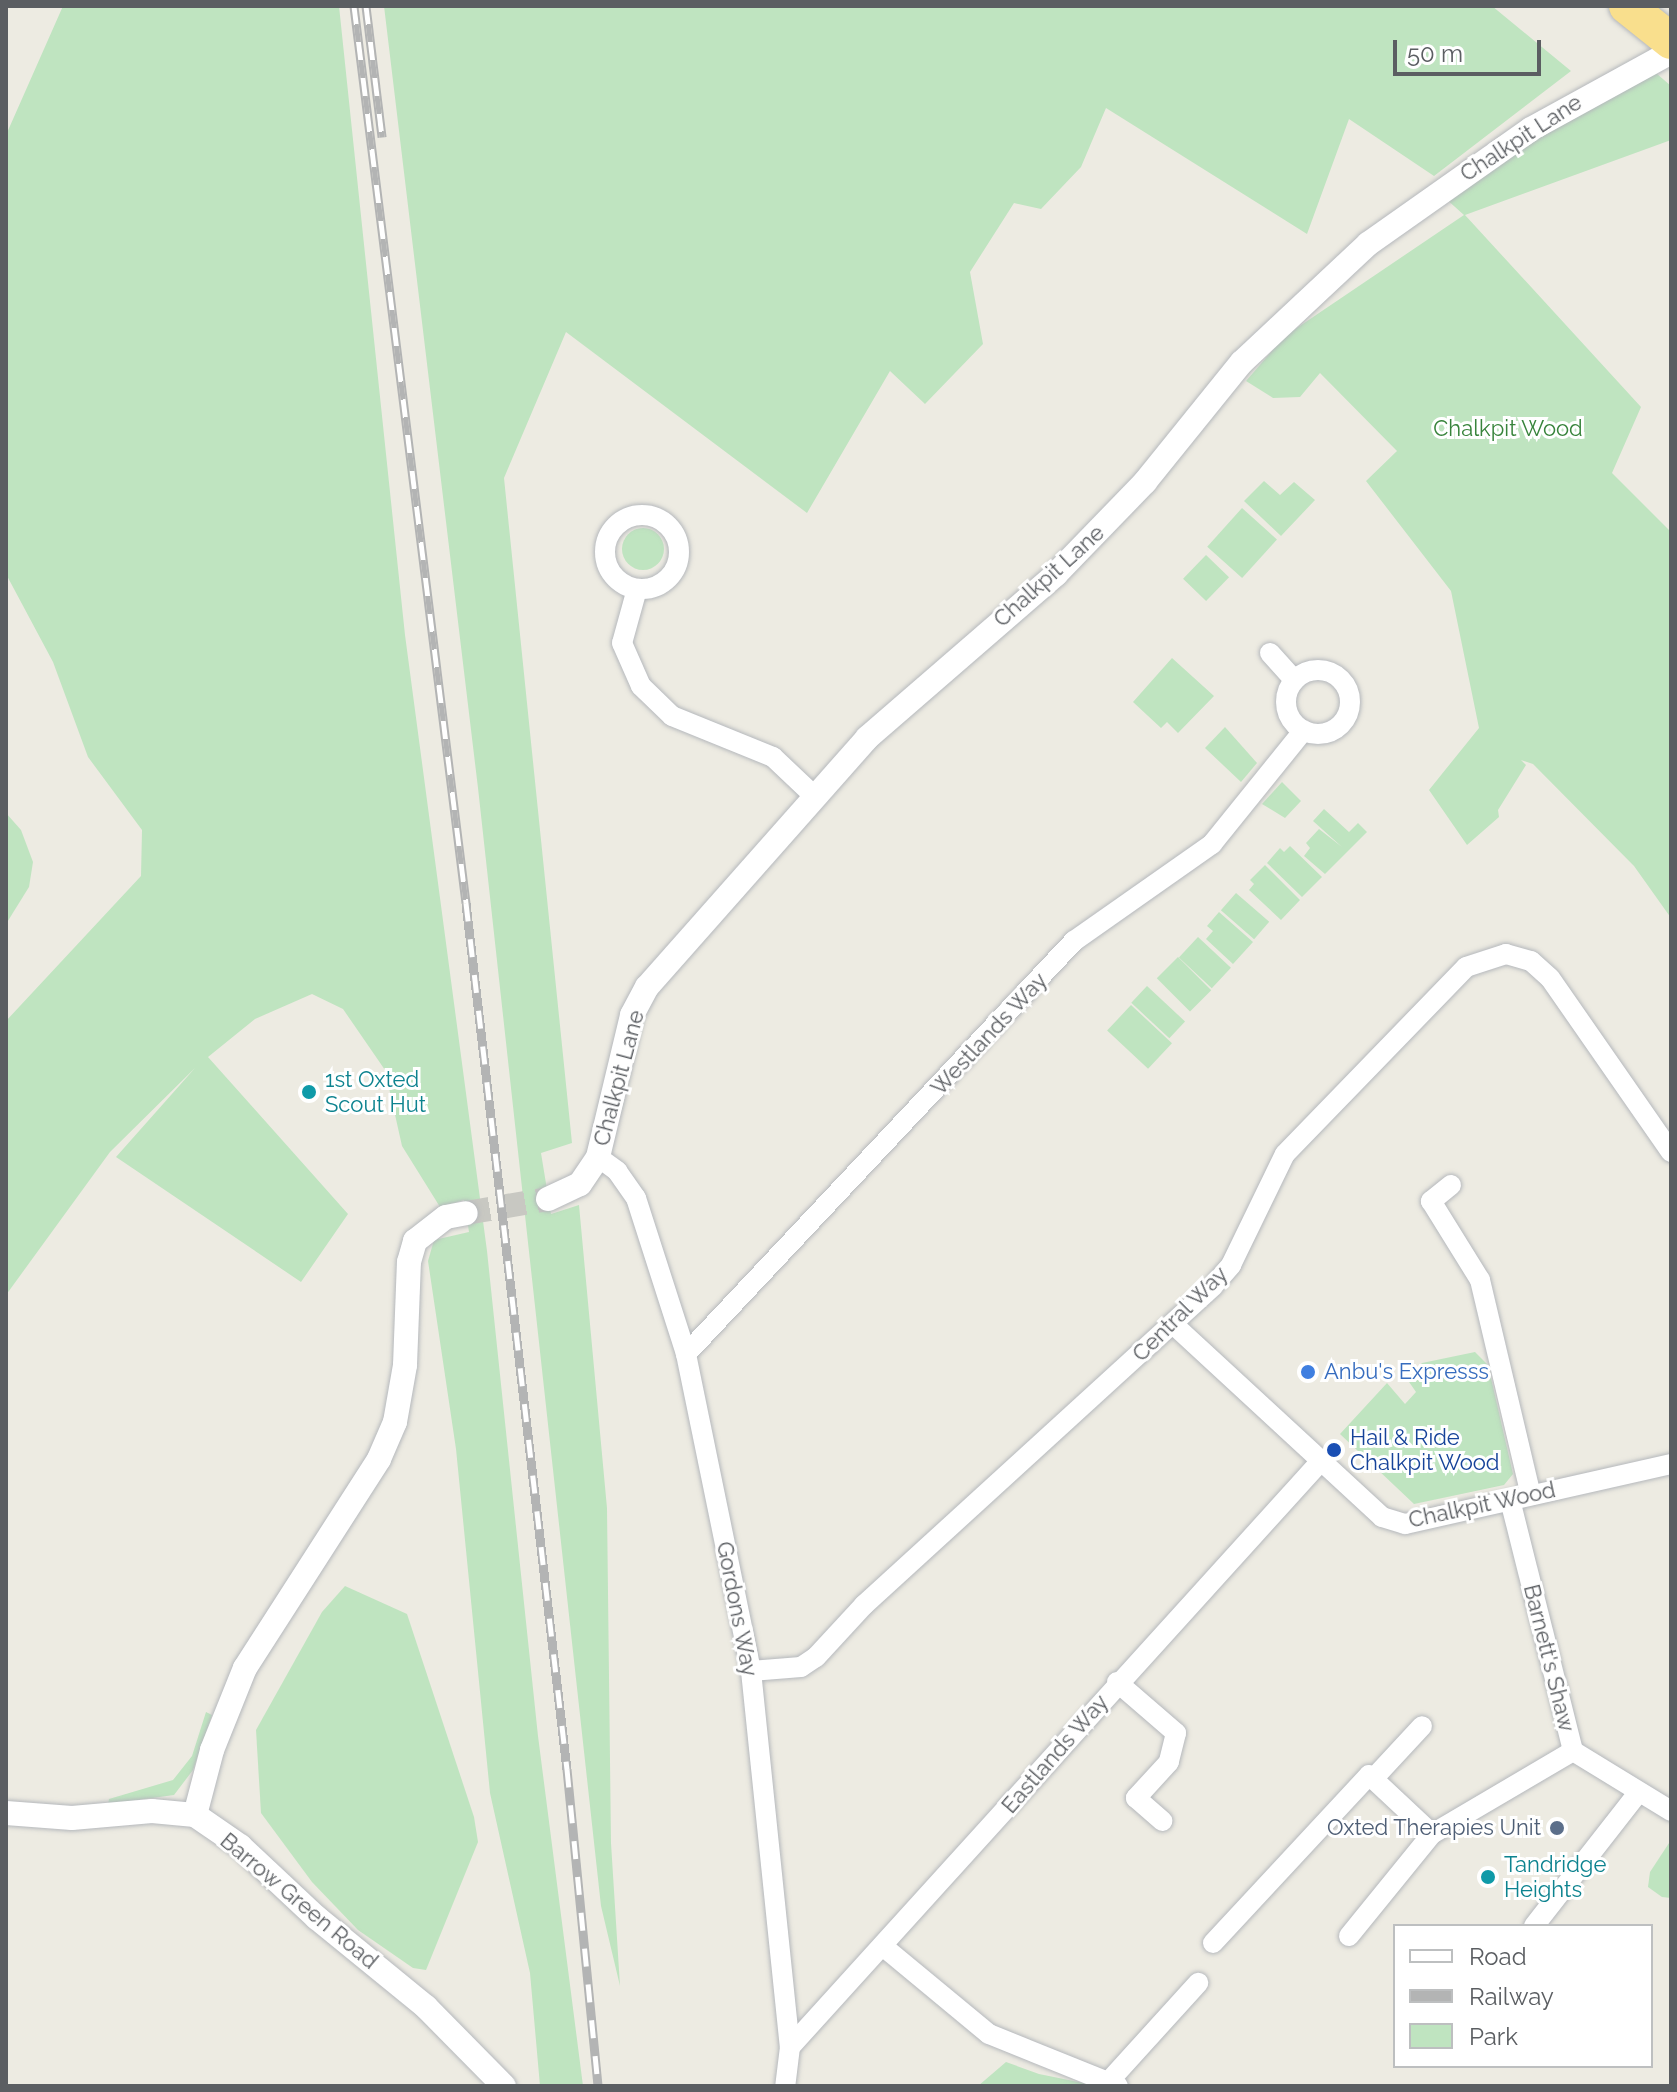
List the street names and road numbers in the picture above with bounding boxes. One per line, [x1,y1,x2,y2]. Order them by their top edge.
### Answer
street label: Chalkpit Lane [1455,89,1587,187]
street label: Chalkpit Lane [988,520,1110,632]
street label: Westlands Way [925,967,1053,1101]
street label: Chalkpit Lane [588,1007,650,1149]
street label: Central Way [1127,1261,1233,1367]
street label: Chalkpit Wood [1406,1476,1558,1534]
street label: Gordons Way [711,1539,763,1679]
street label: Barnett's Shaw [1518,1582,1580,1734]
street label: Eastlands Way [996,1689,1114,1819]
street label: Barrow Green Road [215,1827,383,1975]

